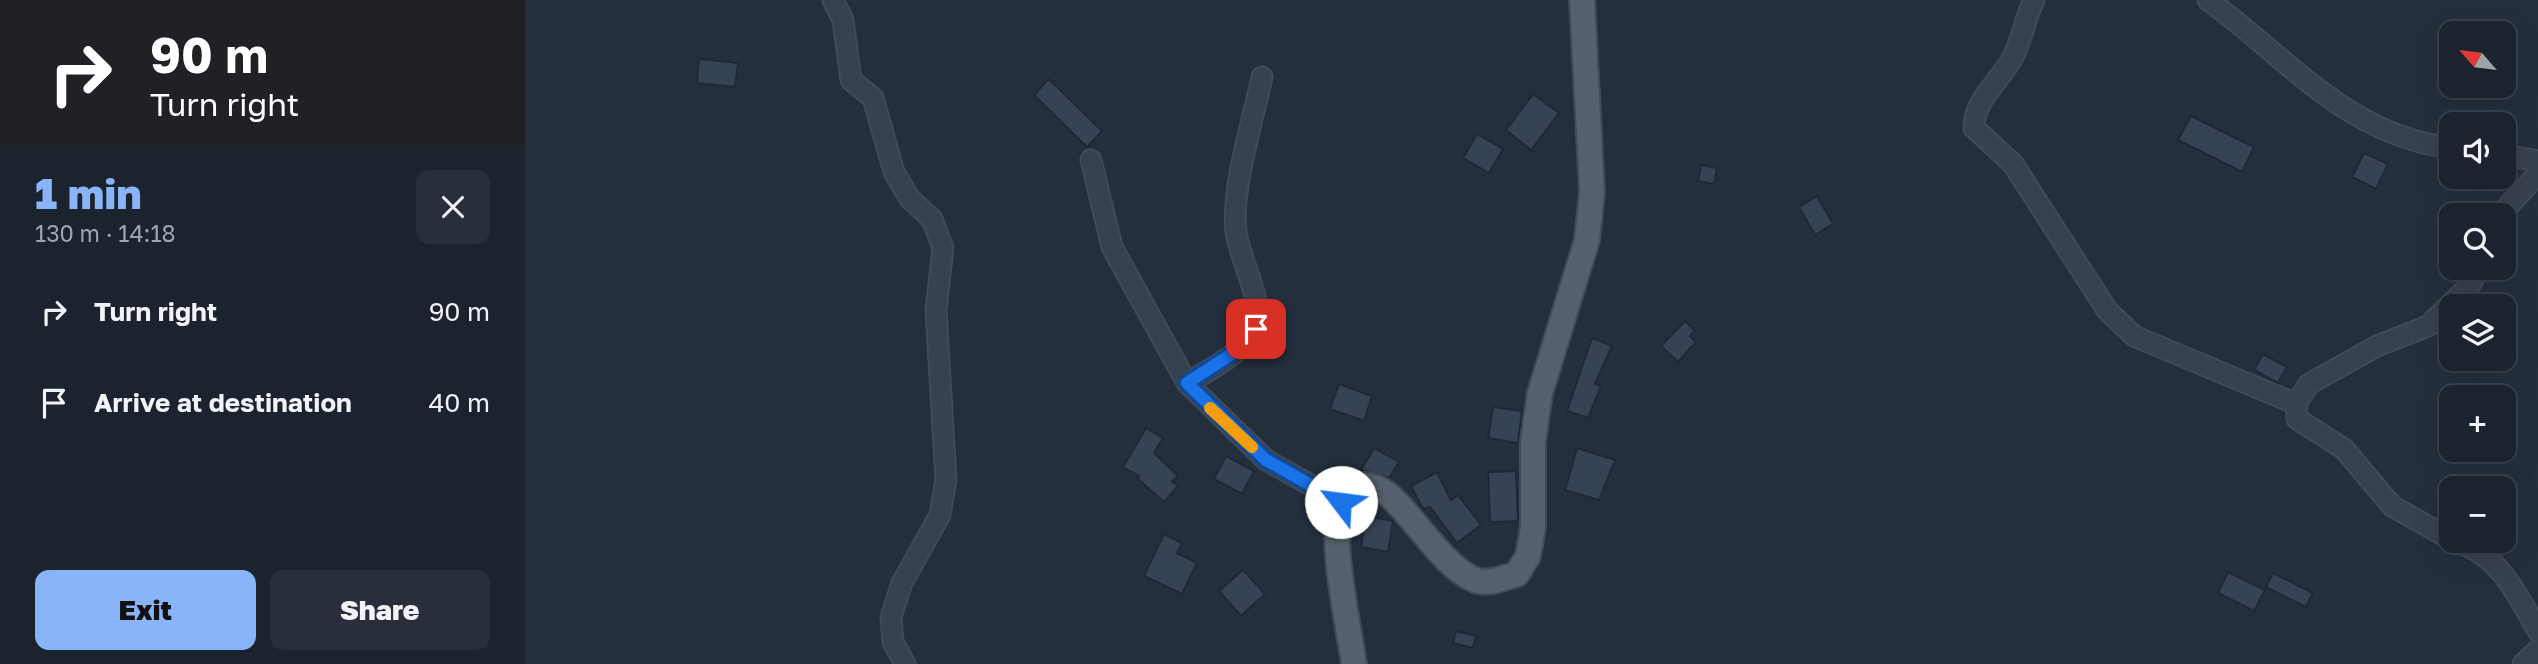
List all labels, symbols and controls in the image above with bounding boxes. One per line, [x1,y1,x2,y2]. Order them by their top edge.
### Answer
north arrow [2439,21,2517,98]
map controls [2439,21,2516,553]
text: 90 m [150,25,268,84]
icon: right [35,28,126,119]
text: Turn right [150,85,299,123]
button: sound [2439,112,2516,189]
text: 1 min [35,168,142,218]
button: close [416,170,490,244]
button: search [2439,203,2516,280]
text: 130 m · 14:18 [35,219,176,247]
icon: right [35,293,73,331]
button: layers [2439,294,2516,371]
text: Turn right [94,296,217,327]
text: 90 m [429,296,490,327]
pin [1226,299,1286,359]
icon: arrive [1237,310,1275,348]
icon: arrive [35,384,73,422]
button: + [2439,385,2516,462]
text: Arrive at destination [94,387,352,418]
text: 40 m [429,387,490,418]
position arrow [1304,465,1378,539]
button: − [2439,476,2516,553]
button: Exit [35,570,256,650]
button: Share [270,570,490,650]

